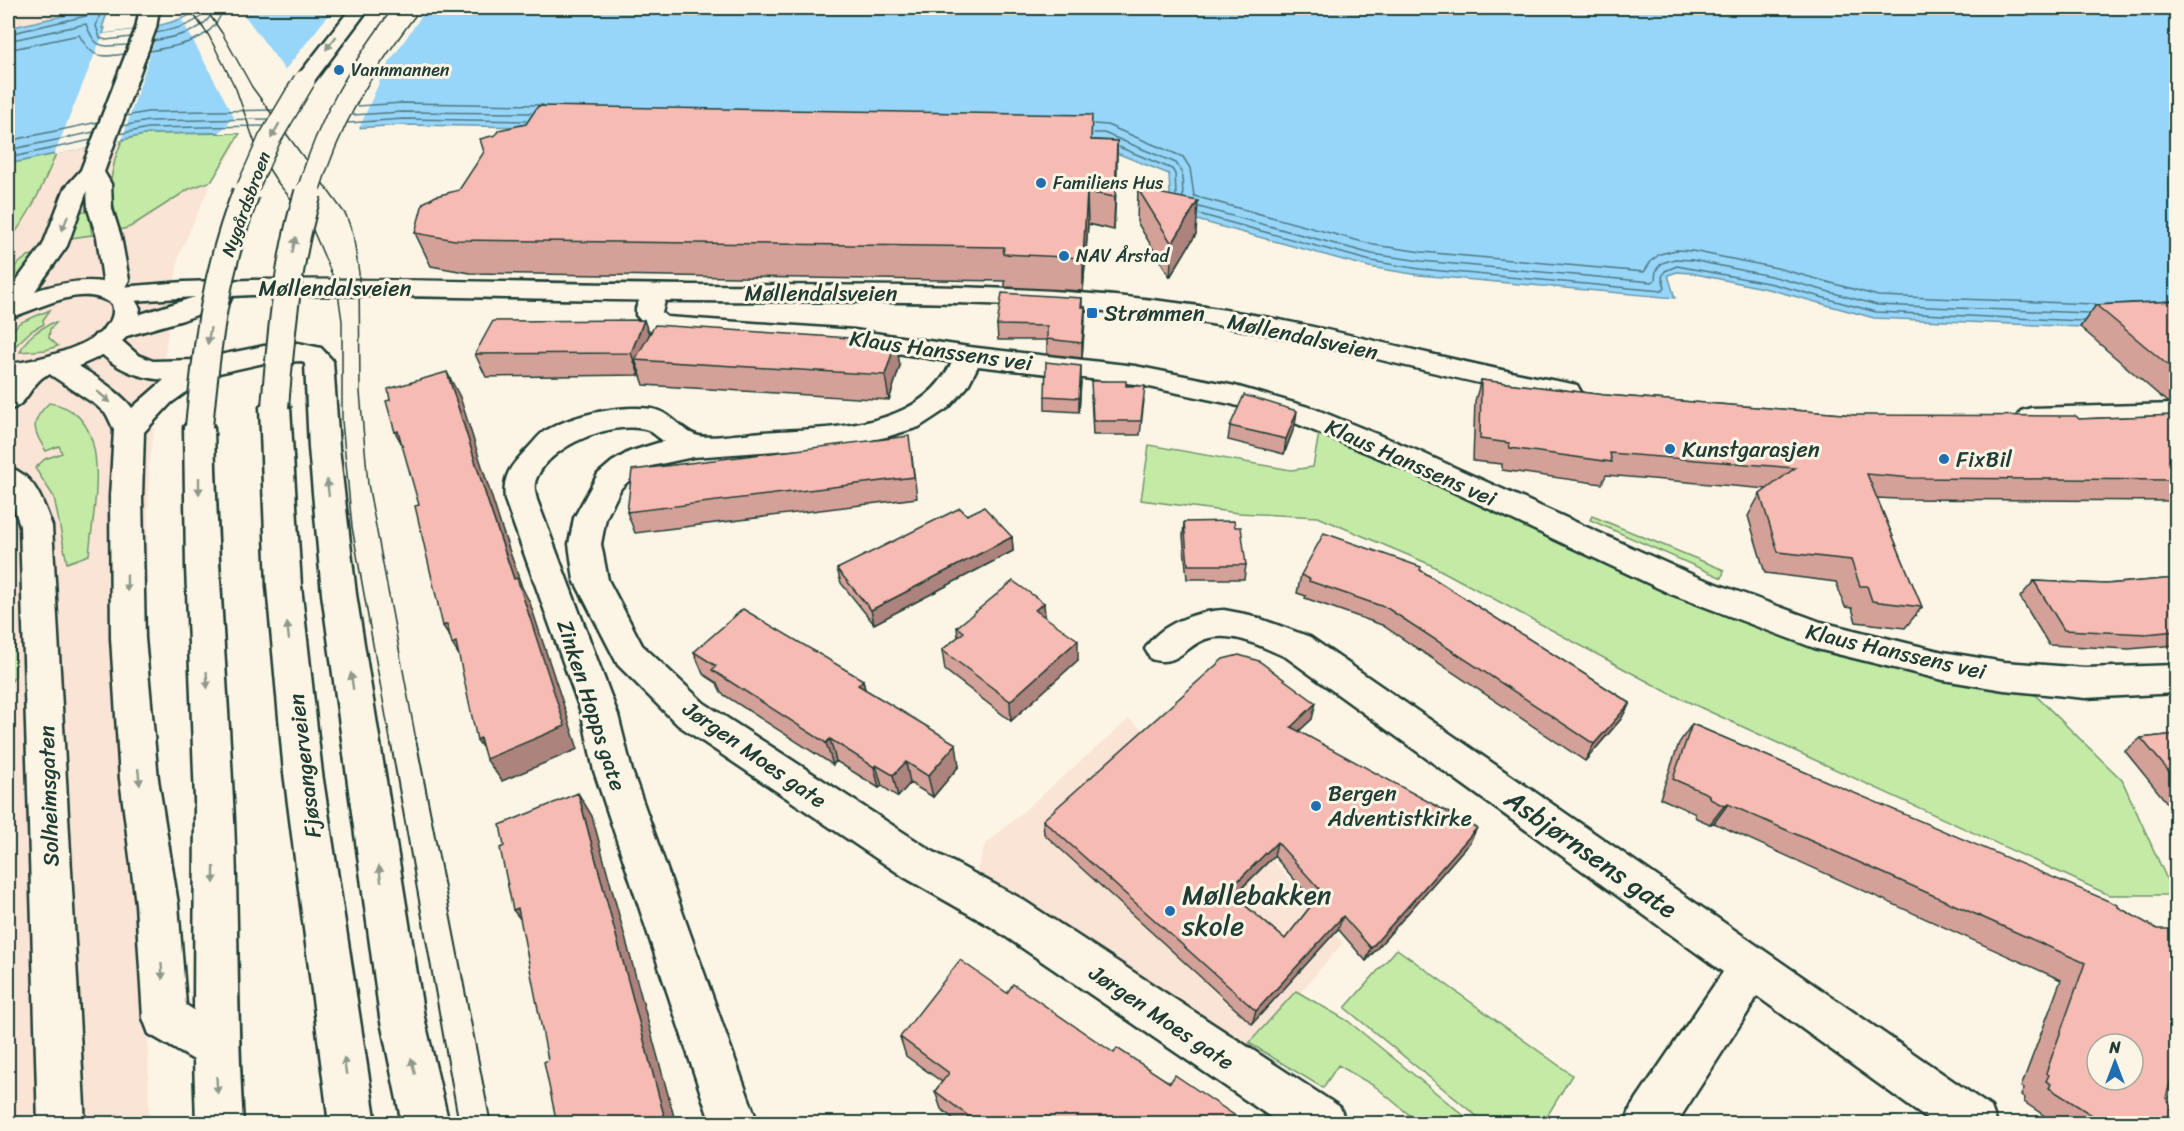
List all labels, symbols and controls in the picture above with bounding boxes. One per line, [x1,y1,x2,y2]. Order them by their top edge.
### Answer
one-way arrow [325,36,338,51]
place label: Vannmannen [351,54,450,86]
marker: Vannmannen [332,63,346,77]
one-way arrow [269,123,280,139]
street label: Nygårdsbroen [212,146,280,261]
place label: Familiens Hus [1053,167,1164,199]
marker: Familiens Hus [1034,176,1048,190]
one-way arrow [60,214,70,232]
one-way arrow [289,236,299,254]
place label: NAV Årstad [1076,240,1170,272]
marker: NAV Årstad [1057,249,1071,263]
street label: Møllendalsveien [259,269,412,308]
street label: Møllendalsveien [745,274,898,313]
place label: Strømmen [1104,294,1205,333]
street label: Møllendalsveien [1224,302,1382,371]
marker: Strømmen [1085,306,1099,320]
street label: Klaus Hanssens vei [847,318,1036,383]
one-way arrow [204,326,213,345]
one-way arrow [96,390,112,403]
street label: Klaus Hanssens vei [1319,407,1504,518]
place label: Kunstgarasjen [1682,430,1820,469]
place label: FixBil [1956,440,2012,479]
marker: Kunstgarasjen [1663,442,1677,456]
marker: FixBil [1937,452,1951,466]
one-way arrow [194,476,204,495]
one-way arrow [323,478,333,497]
one-way arrow [122,573,132,592]
street label: Klaus Hanssens vei [1802,612,1991,691]
street label: Zinken Hopps gate [545,614,638,796]
one-way arrow [283,621,293,640]
one-way arrow [202,671,211,690]
one-way arrow [347,672,356,691]
street label: Jørgen Moes gate [674,690,835,819]
street label: Fjøsangerveien [276,691,333,840]
street label: Solheimsgaten [27,725,70,867]
one-way arrow [134,768,144,787]
place label: Bergen Adventistkirke [1327,774,1472,838]
street label: Asbjørnsens gate [1493,776,1688,932]
marker: Bergen Adventistkirke [1309,799,1323,813]
one-way arrow [376,865,385,884]
one-way arrow [209,866,219,885]
place label: Møllebakken skole [1181,871,1332,950]
marker: Møllebakken skole [1163,904,1177,918]
street label: Jørgen Moes gate [1080,954,1242,1081]
one-way arrow [157,961,166,980]
north arrow [2085,1032,2145,1092]
text: N [2108,1033,2121,1062]
one-way arrow [341,1056,350,1075]
one-way arrow [408,1057,417,1076]
one-way arrow [212,1076,222,1095]

